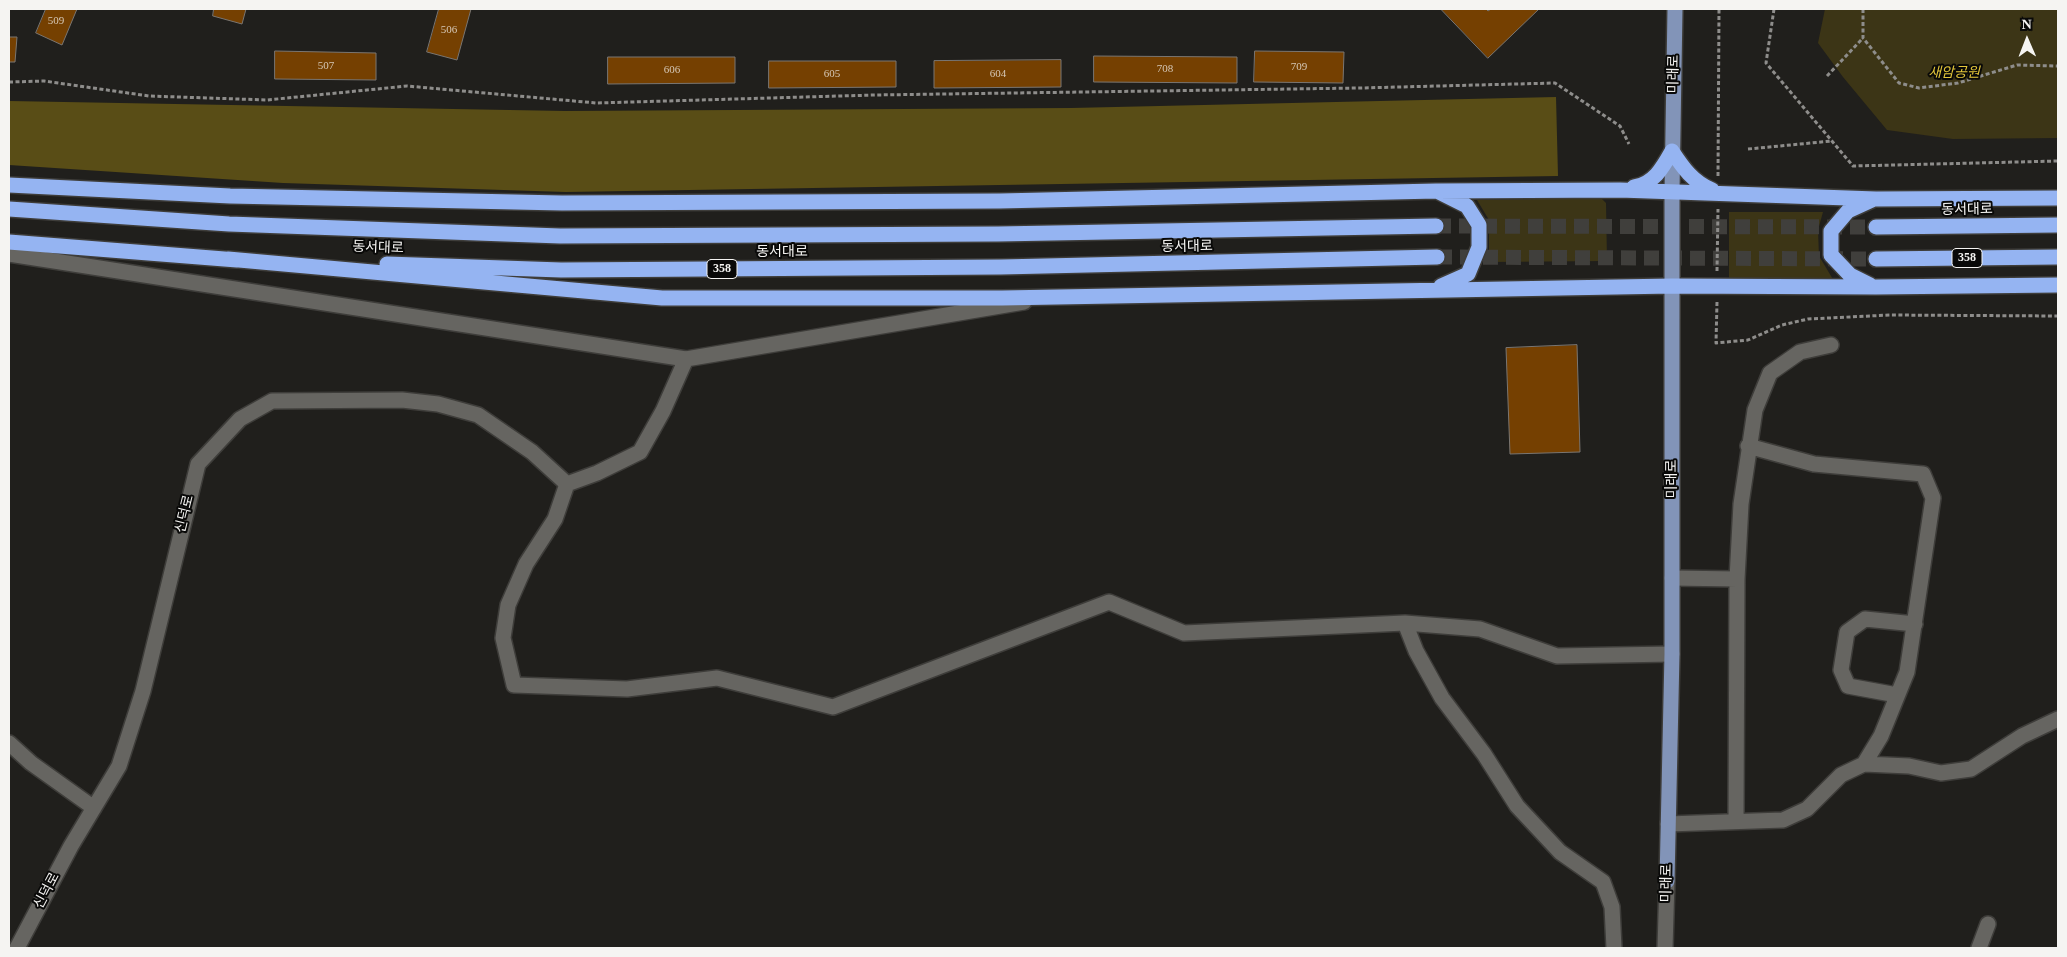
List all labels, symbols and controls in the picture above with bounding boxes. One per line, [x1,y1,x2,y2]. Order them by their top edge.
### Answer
house number: 509 [48,14,64,28]
north arrow [2002,15,2052,65]
text: N [2022,17,2032,32]
house number: 506 [441,23,457,37]
street label: 미래로 [1665,55,1683,93]
house number: 507 [318,59,334,73]
house number: 709 [1291,60,1307,74]
house number: 708 [1157,62,1173,76]
house number: 606 [664,63,680,77]
park label: 새암공원 [1928,65,1980,81]
house number: 605 [824,67,840,81]
house number: 604 [990,67,1006,81]
street label: 동서대로 [1941,201,1993,219]
street label: 동서대로 [1161,238,1213,256]
street label: 동서대로 [352,239,404,257]
street label: 동서대로 [756,244,808,260]
road number: 358 [1952,248,1982,268]
road number: 358 [707,260,737,278]
street label: 미래로 [1664,460,1680,498]
street label: 신덕로 [172,493,198,535]
street label: 미래로 [1658,864,1676,902]
street label: 신덕로 [31,870,63,912]

